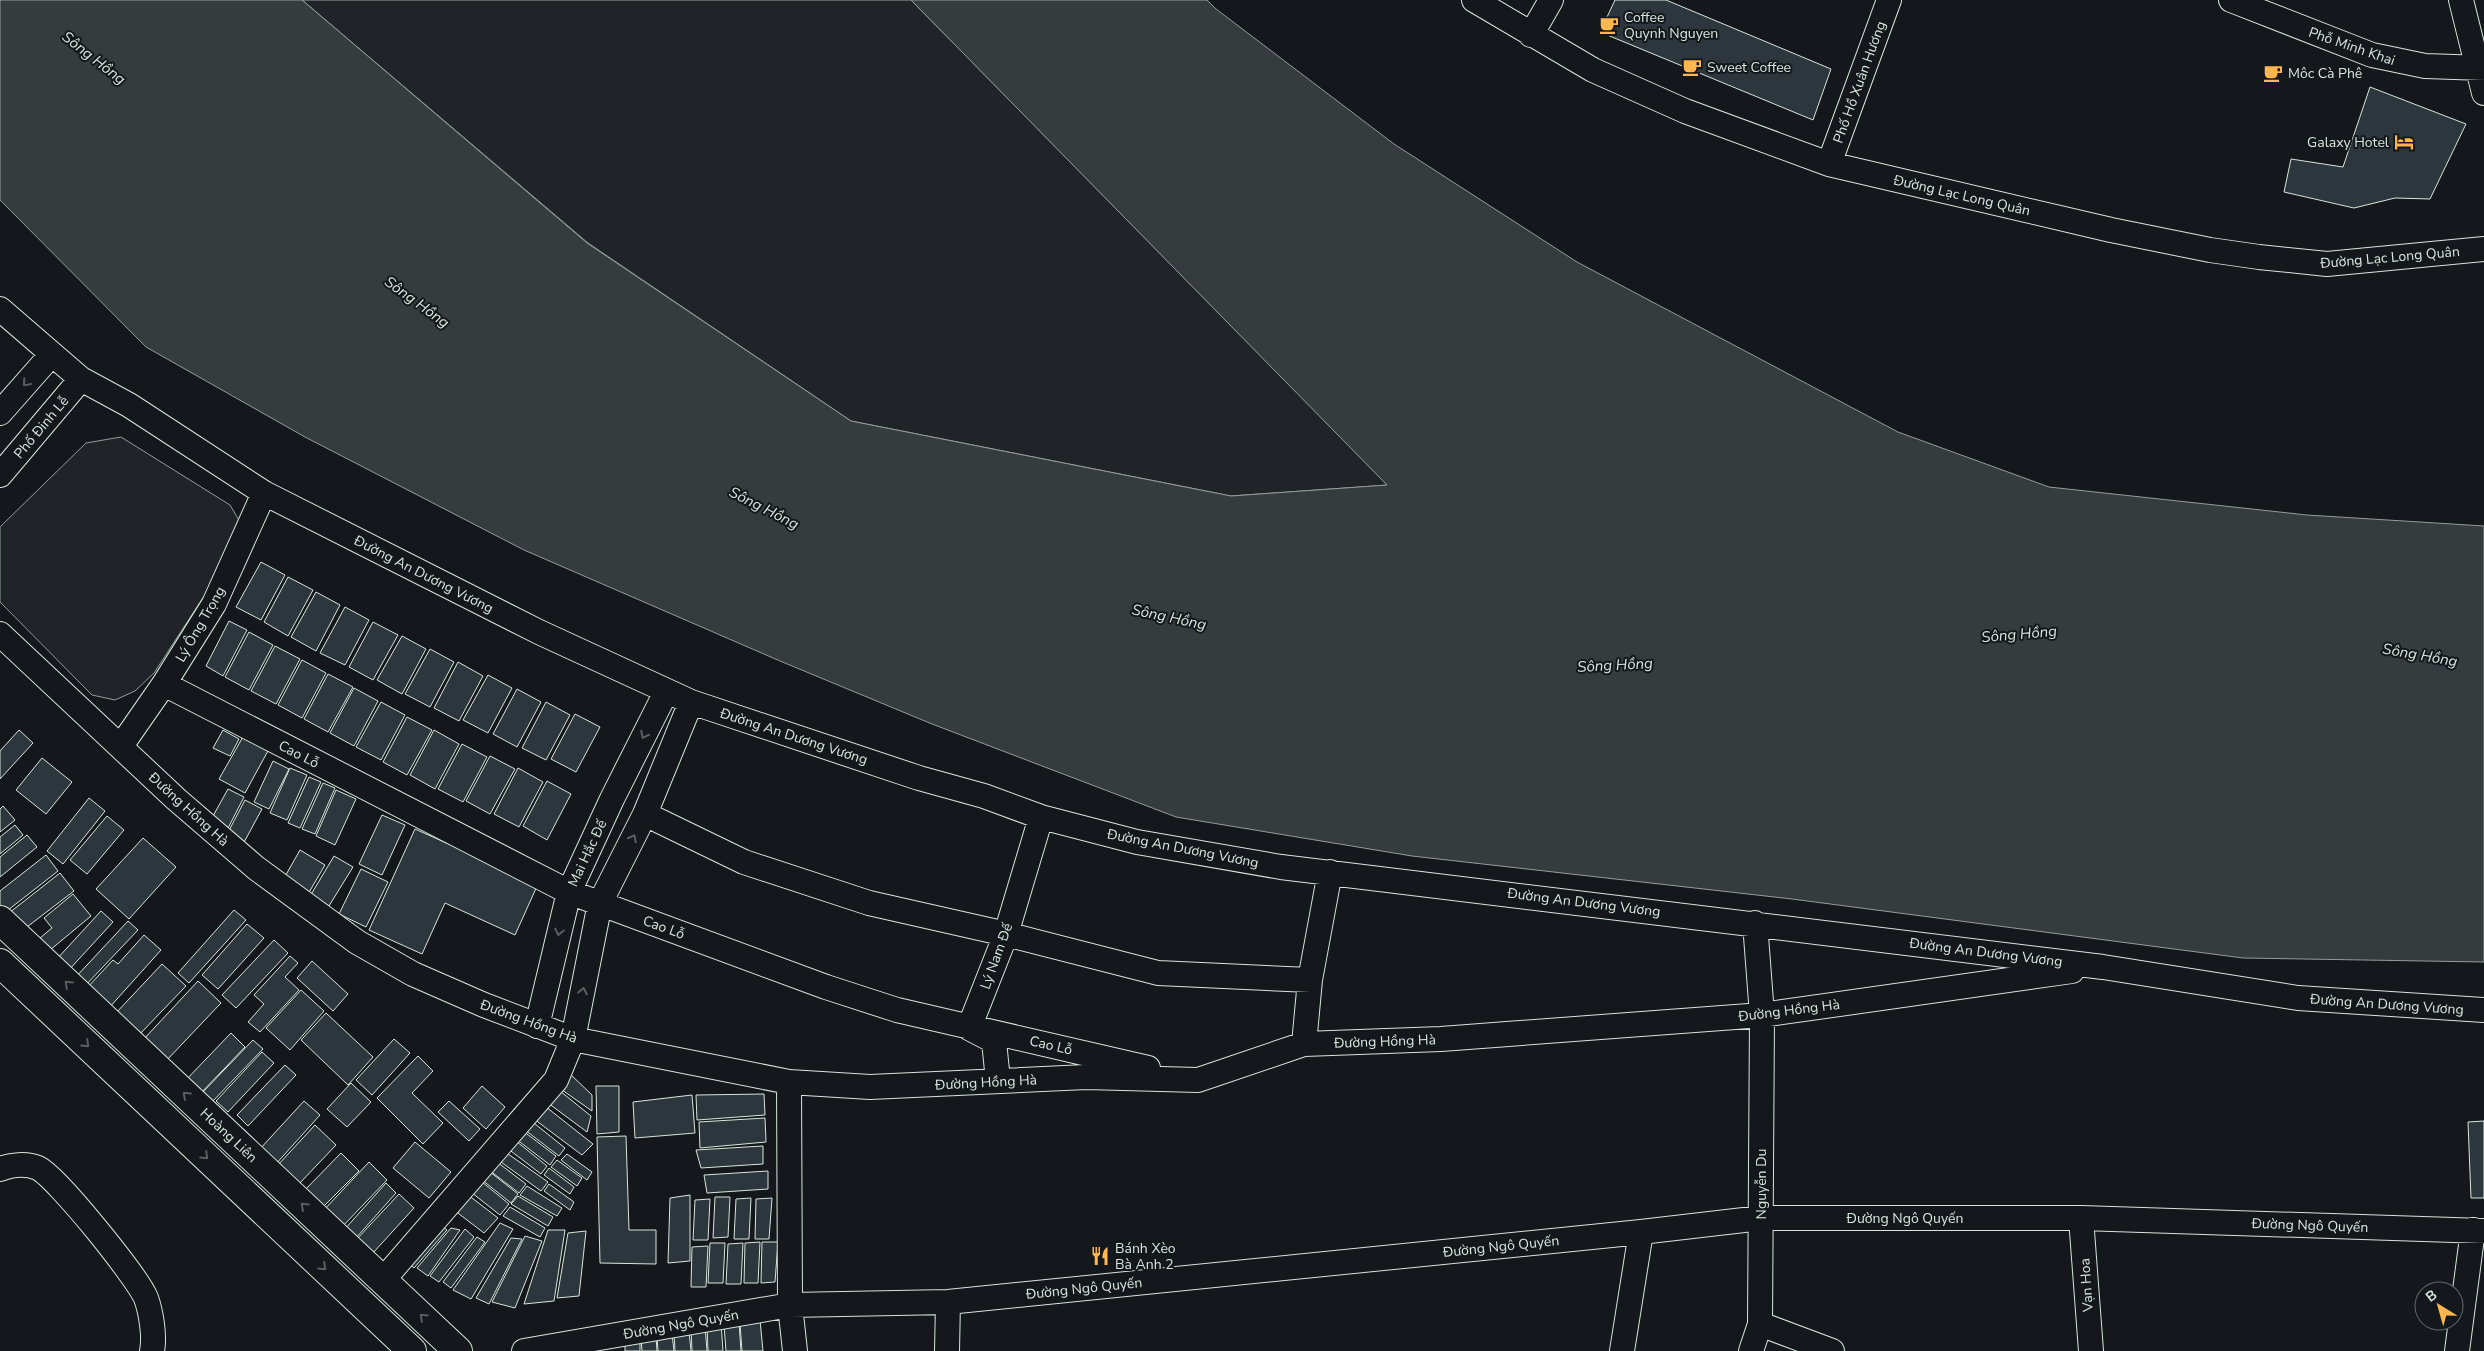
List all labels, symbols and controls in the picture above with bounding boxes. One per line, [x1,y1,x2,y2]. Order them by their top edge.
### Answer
place label: Coffee Quynh Nguyen [1624,8,1718,43]
cafe icon: Coffee Quynh Nguyen [1598,14,1620,36]
street label: Phố Hồ Xuân Hương [1829,18,1890,146]
street label: Phỗ Minh Khai [2306,23,2398,70]
water label: Sông Hồng [58,27,130,89]
cafe icon: Sweet Coffee [1681,56,1703,78]
place label: Sweet Coffee [1707,58,1791,77]
cafe icon: Môc Cà Phê [2262,62,2284,84]
place label: Môc Cà Phê [2288,64,2362,83]
hotel icon: Galaxy Hotel [2393,131,2415,153]
place label: Galaxy Hotel [2307,133,2390,152]
street label: Đường Lạc Long Quân [1891,170,2032,220]
street label: Đường Lạc Long Quân [2319,242,2461,273]
water label: Sông Hồng [380,272,454,332]
one-way arrow [23,378,32,387]
street label: Phố Đinh Lễ [10,392,73,463]
water label: Sông Hồng [726,482,802,534]
street label: Đường An Dương Vương [350,531,497,618]
street label: Lý Ông Trọng [171,583,230,666]
water label: Sông Hồng [1130,599,1208,635]
water label: Sông Hồng [1980,621,2058,647]
water label: Sông Hồng [2381,639,2459,671]
water label: Sông Hồng [1577,653,1654,677]
street label: Đường An Dương Vương [717,703,870,769]
one-way arrow [640,730,650,739]
street label: Cao Lỗ [275,736,323,773]
street label: Đường Hồng Hà [144,768,233,851]
street label: Mai Hắc Đế [564,816,612,890]
street label: Đường An Dương Vương [1104,824,1260,873]
one-way arrow [627,834,637,843]
street label: Đường An Dương Vương [1505,884,1662,921]
street label: Cao Lỗ [640,911,688,944]
street label: Lý Nam Đế [976,920,1017,992]
one-way arrow [554,927,565,936]
street label: Đường An Dương Vương [1907,934,2064,971]
one-way arrow [64,981,73,990]
one-way arrow [577,987,587,995]
street label: Đường An Dương Vương [2308,990,2464,1019]
street label: Đường Hồng Hà [477,995,580,1048]
street label: Đường Hồng Hà [1736,995,1841,1026]
street label: Đường Hồng Hà [1333,1030,1436,1053]
street label: Cao Lỗ [1028,1031,1074,1060]
one-way arrow [81,1038,90,1047]
street label: Đường Hồng Hà [934,1070,1037,1095]
one-way arrow [183,1092,192,1101]
street label: Hoàng Liên [196,1104,261,1167]
street label: Nguyễn Du [1752,1149,1771,1219]
one-way arrow [199,1150,208,1159]
one-way arrow [301,1203,310,1212]
street label: Đường Ngô Quyến [1846,1209,1963,1228]
street label: Đường Ngô Quyến [2250,1214,2369,1237]
street label: Đường Ngô Quyến [1441,1231,1560,1262]
place label: Bánh Xèo Bà Anh 2 [1115,1239,1176,1274]
restaurant icon: Bánh Xèo Bà Anh 2 [1089,1245,1111,1267]
street label: Vạn Hoa [2075,1258,2098,1313]
one-way arrow [317,1261,326,1270]
street label: Đường Ngô Quyến [1024,1273,1143,1304]
north arrow [2414,1281,2464,1331]
text: B [2422,1286,2441,1307]
street label: Đường Ngô Quyến [621,1305,740,1344]
one-way arrow [419,1314,428,1323]

